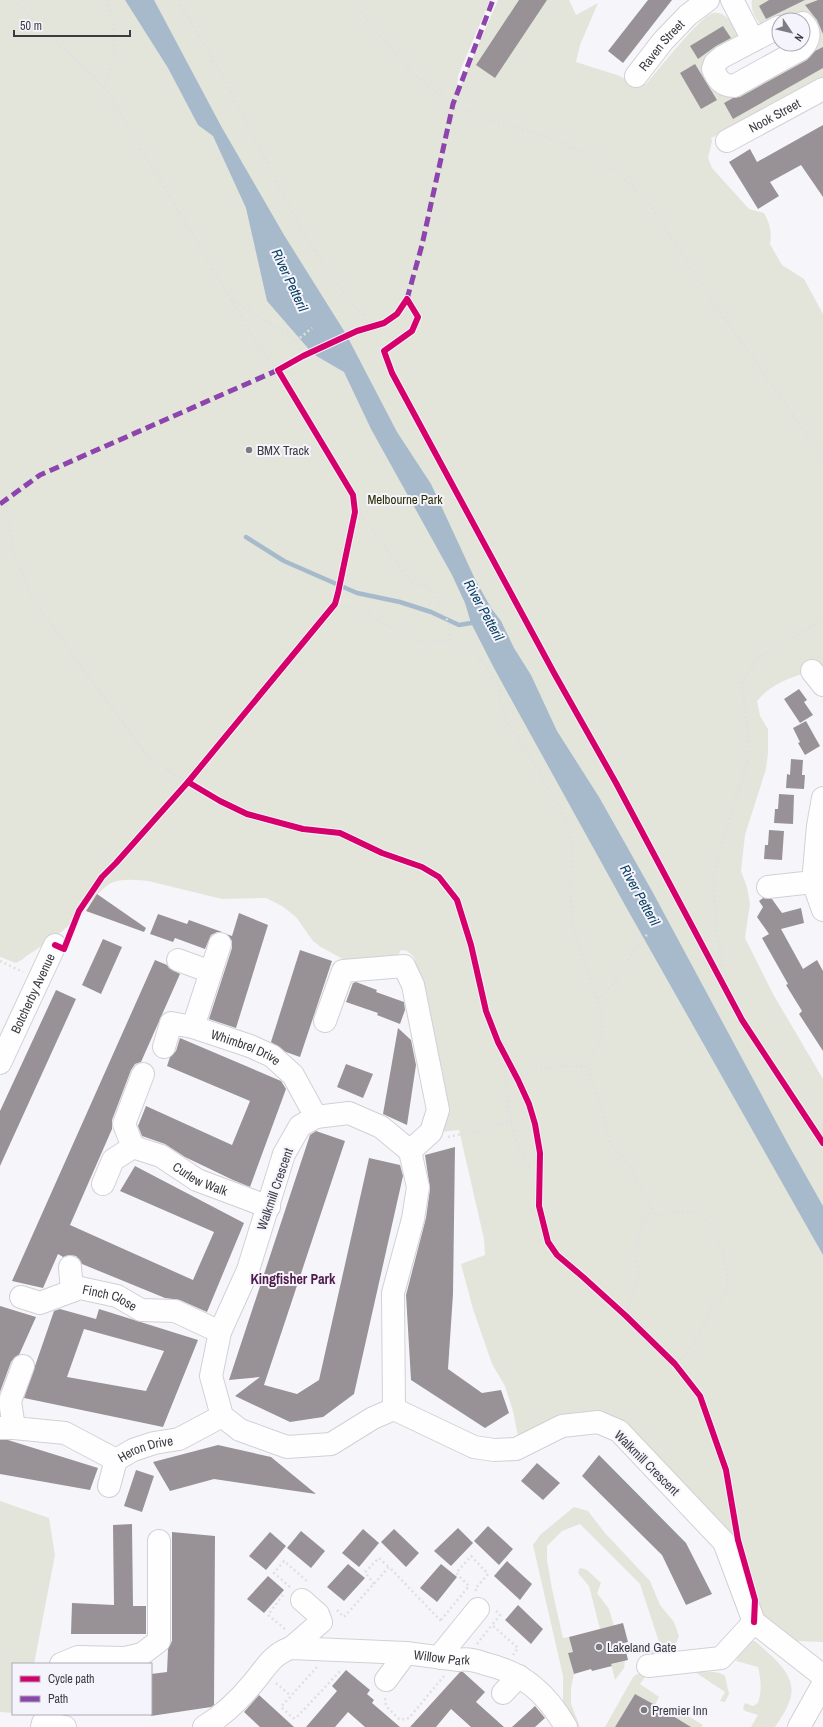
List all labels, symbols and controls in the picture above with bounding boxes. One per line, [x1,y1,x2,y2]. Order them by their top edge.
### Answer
scale bar [14,12,130,38]
north arrow [771,12,811,52]
street label: Raven Street [635,16,688,74]
text: 50 m [20,18,42,34]
text: N [792,31,807,44]
street label: Nook Street [746,94,803,136]
water label: River Petteril [268,246,313,315]
place label: BMX Track [257,442,310,459]
marker: BMX Track [244,445,254,455]
park label: Melbourne Park [367,491,443,508]
water label: River Petteril [460,576,508,644]
water label: River Petteril [616,861,664,929]
street label: Botcherby Avenue [7,950,59,1036]
street label: Whimbrel Drive [209,1025,285,1069]
street label: Walkmill Crescent [253,1146,297,1232]
street label: Curlew Walk [170,1158,231,1200]
district label: Kingfisher Park [251,1270,336,1288]
street label: Finch Close [81,1280,140,1314]
street label: Walkmill Crescent [611,1427,683,1499]
street label: Heron Drive [115,1432,174,1466]
place label: Lakeland Gate [607,1639,676,1656]
marker: Lakeland Gate [594,1642,604,1652]
street label: Willow Park [413,1646,471,1669]
legend [12,1663,152,1715]
text: Cycle path [48,1671,95,1687]
text: Path [48,1691,68,1707]
place label: Premier Inn [652,1702,708,1719]
marker: Premier Inn [639,1705,649,1715]

